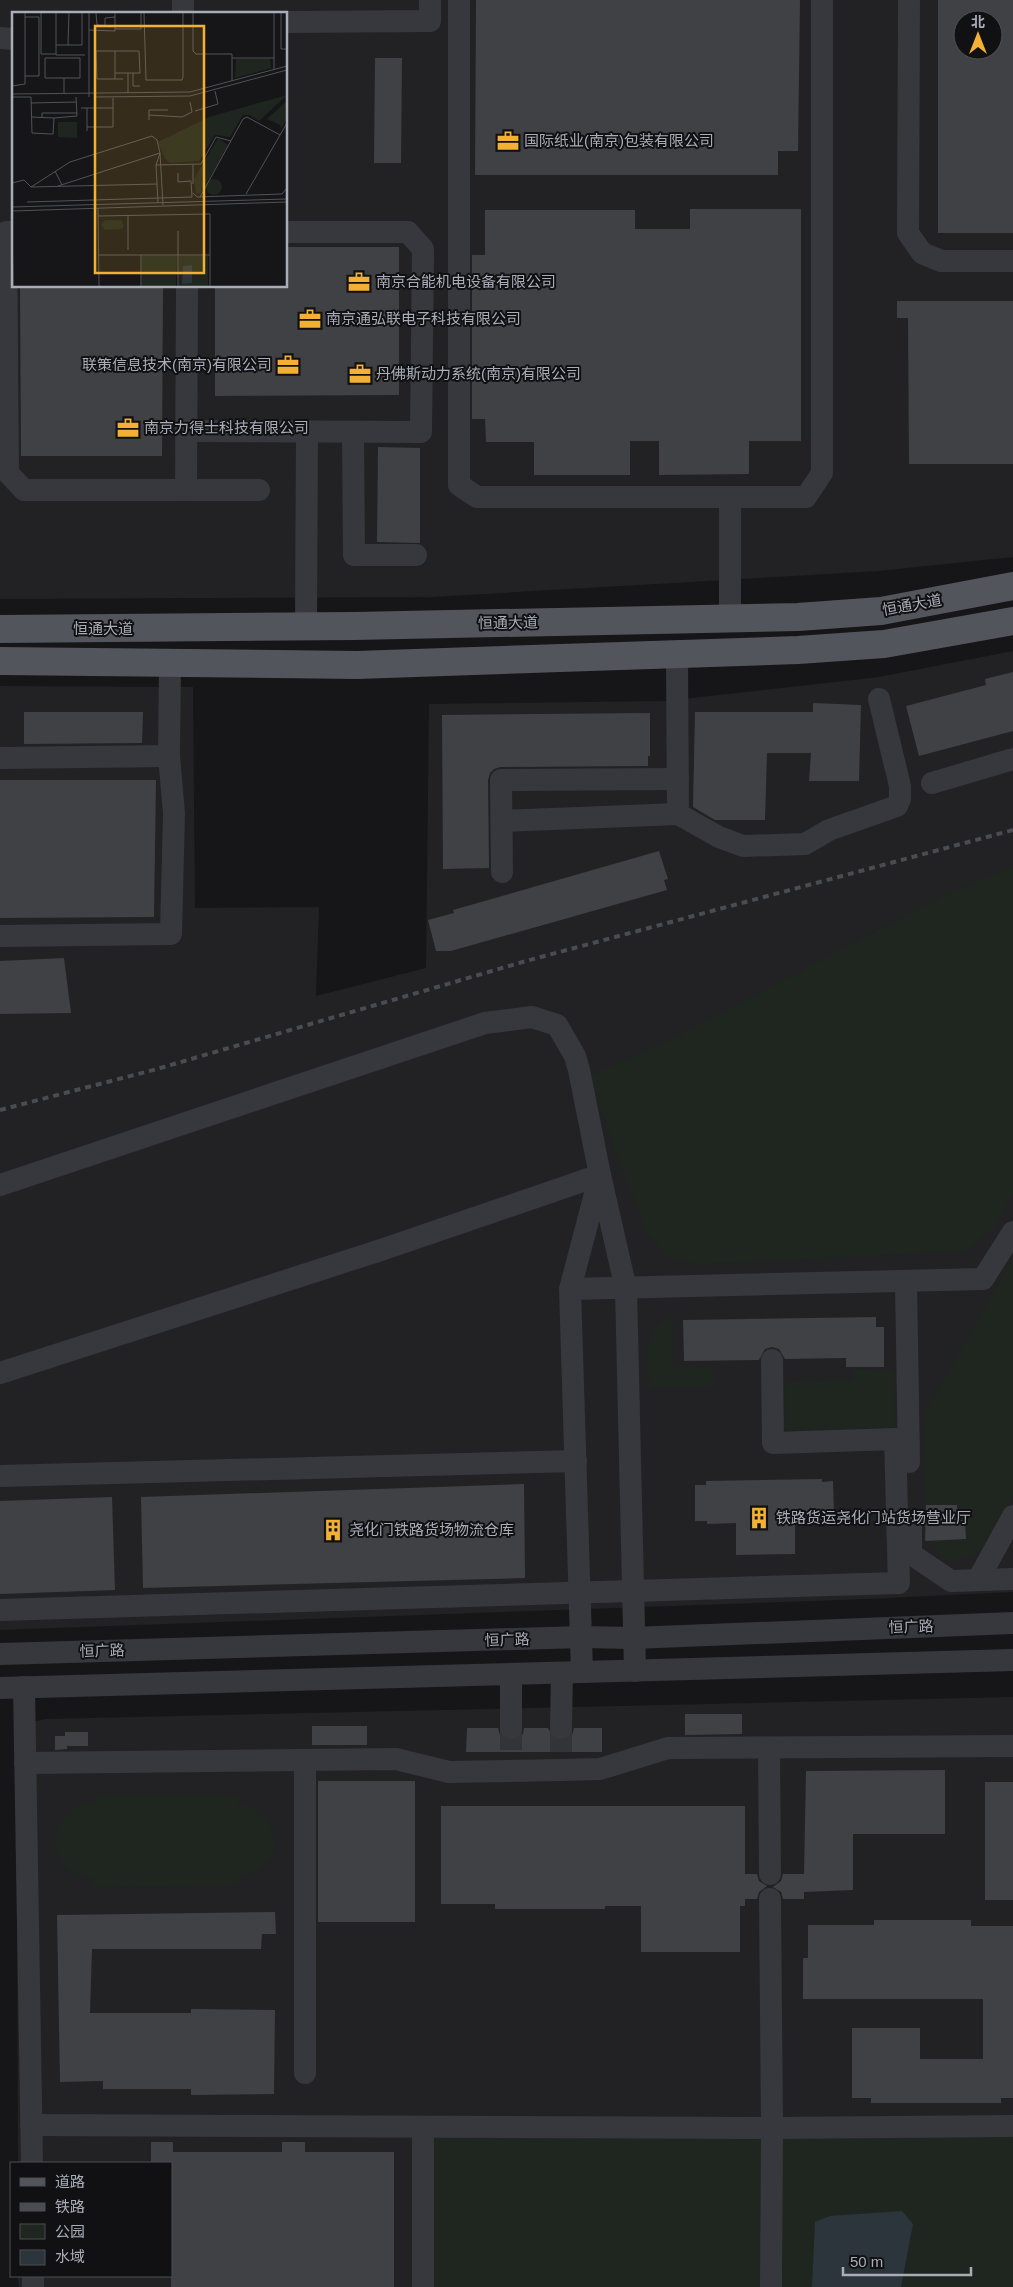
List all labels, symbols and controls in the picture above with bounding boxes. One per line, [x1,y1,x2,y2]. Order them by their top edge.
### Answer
north arrow [953,10,1003,60]
inset map [12,12,288,288]
text: 北 [971,14,985,30]
office icon: 国际纸业(南京)包装有限公司 [495,128,521,154]
place label: 国际纸业(南京)包装有限公司 [524,132,714,149]
office icon: 南京合能机电设备有限公司 [346,269,372,295]
place label: 南京合能机电设备有限公司 [376,273,556,290]
office icon: 南京通弘联电子科技有限公司 [297,306,323,332]
place label: 南京通弘联电子科技有限公司 [326,310,521,327]
office icon: 联策信息技术(南京)有限公司 [275,352,301,378]
place label: 联策信息技术(南京)有限公司 [82,356,272,373]
office icon: 丹佛斯动力系统(南京)有限公司 [347,361,373,387]
place label: 丹佛斯动力系统(南京)有限公司 [376,365,581,382]
office icon: 南京力得士科技有限公司 [115,415,141,441]
place label: 南京力得士科技有限公司 [144,419,309,436]
street label: 恒通大道 [881,591,943,618]
street label: 恒通大道 [478,613,538,632]
street label: 恒通大道 [73,620,133,637]
building icon: 铁路货运尧化门站货场营业厅 [746,1505,772,1531]
place label: 铁路货运尧化门站货场营业厅 [776,1509,971,1526]
building icon: 尧化门铁路货场物流仓库 [320,1517,346,1543]
place label: 尧化门铁路货场物流仓库 [349,1521,514,1538]
street label: 恒广路 [888,1617,934,1636]
street label: 恒广路 [484,1630,530,1649]
street label: 恒广路 [79,1641,125,1660]
legend [10,2162,172,2277]
text: 道路 [55,2173,85,2190]
text: 铁路 [55,2198,85,2215]
text: 公园 [55,2223,85,2240]
scale bar [843,2244,970,2276]
text: 水域 [55,2248,85,2265]
text: 50 m [850,2253,883,2270]

